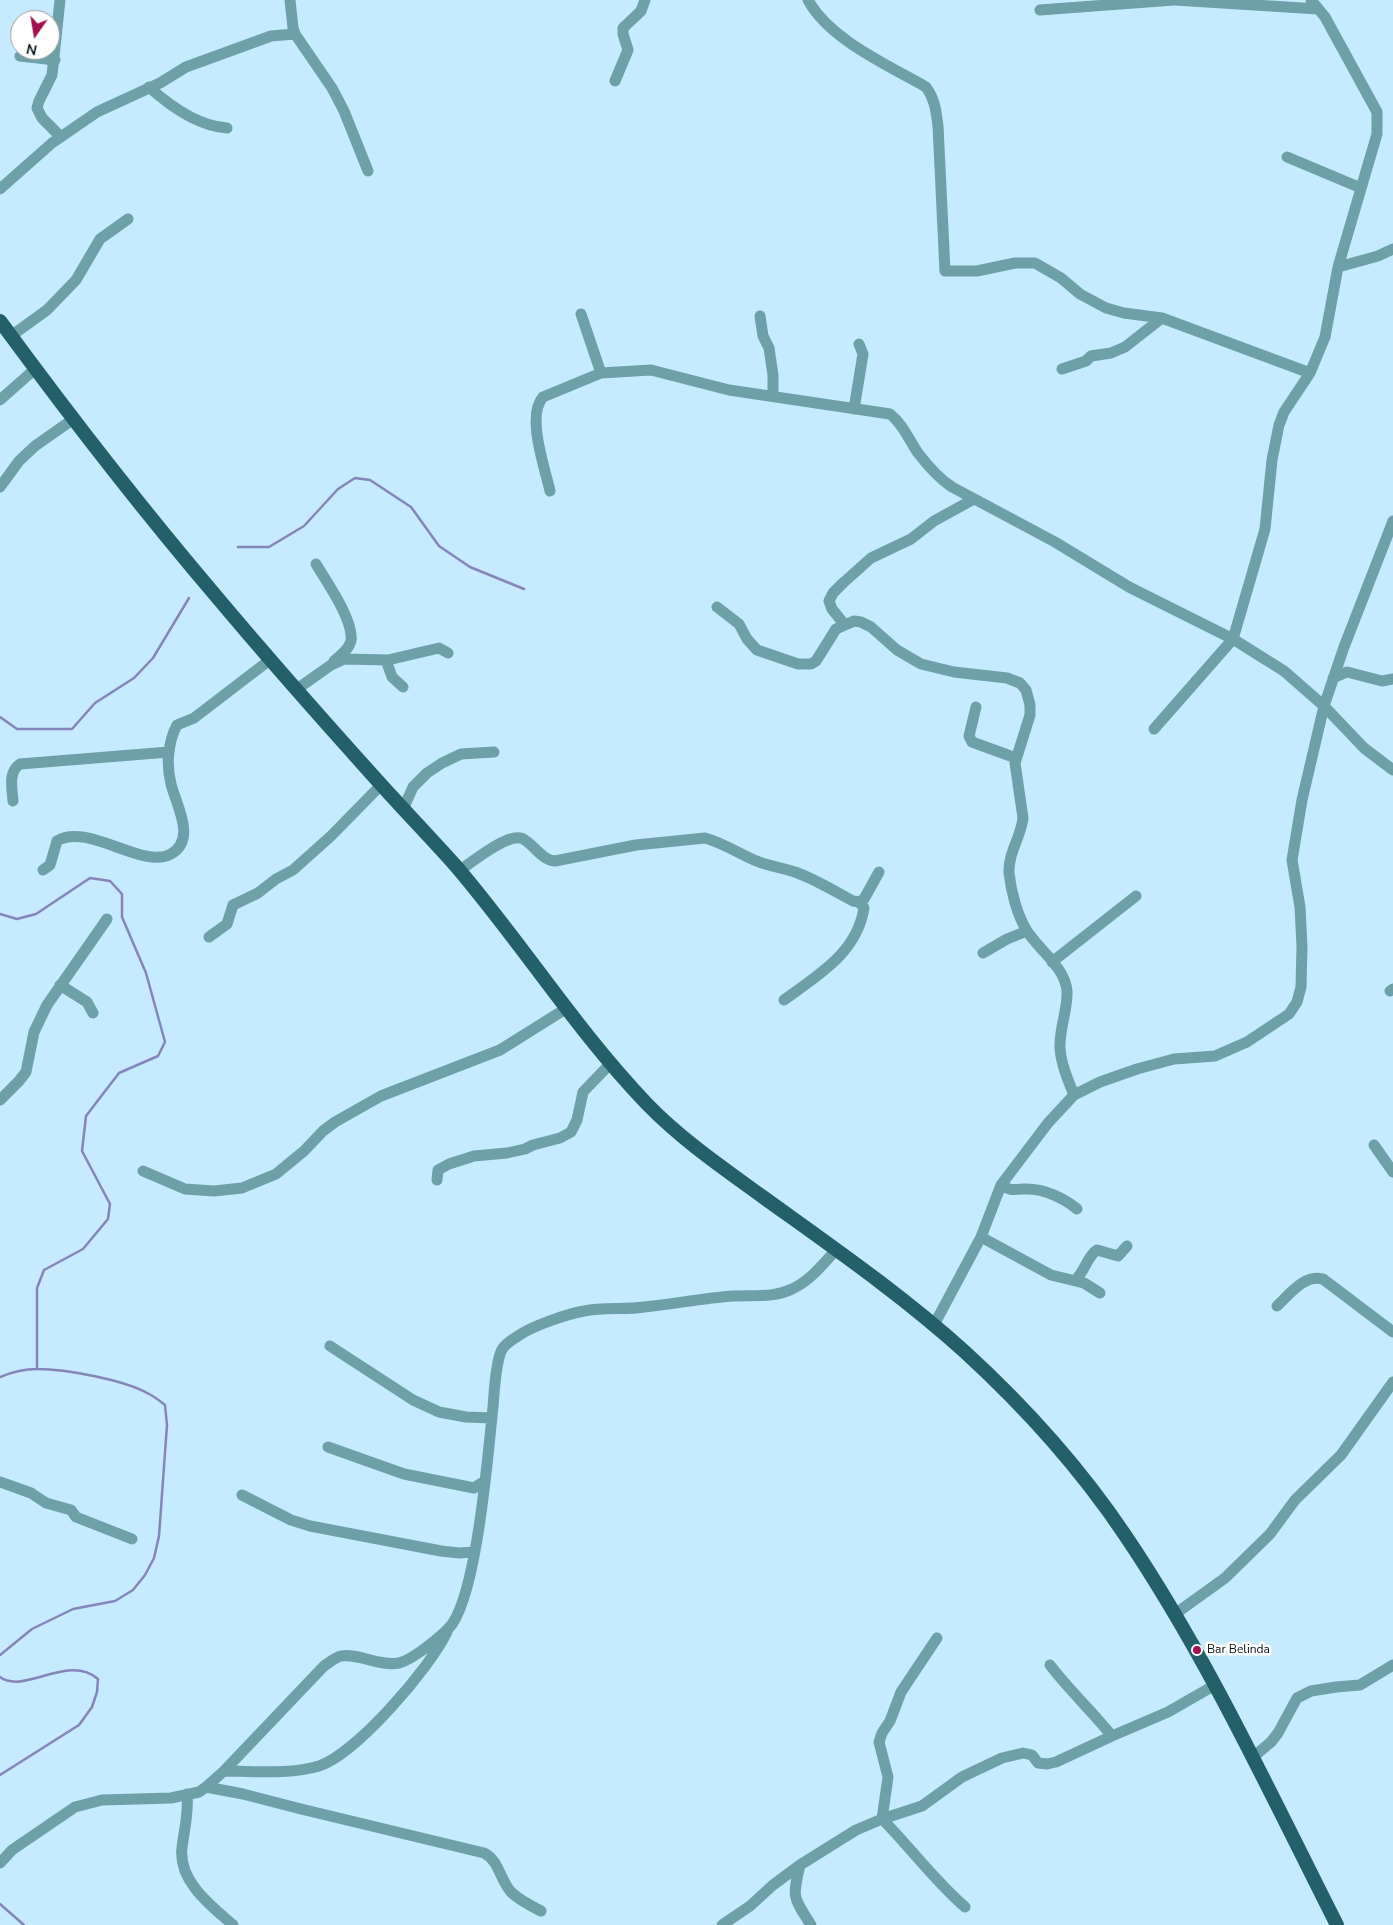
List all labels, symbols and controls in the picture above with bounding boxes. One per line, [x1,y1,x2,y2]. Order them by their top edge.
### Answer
north arrow [10,10,60,60]
text: N [25,39,39,60]
place label: Bar Belinda [1207,1643,1270,1657]
marker: Bar Belinda [1191,1644,1203,1656]

